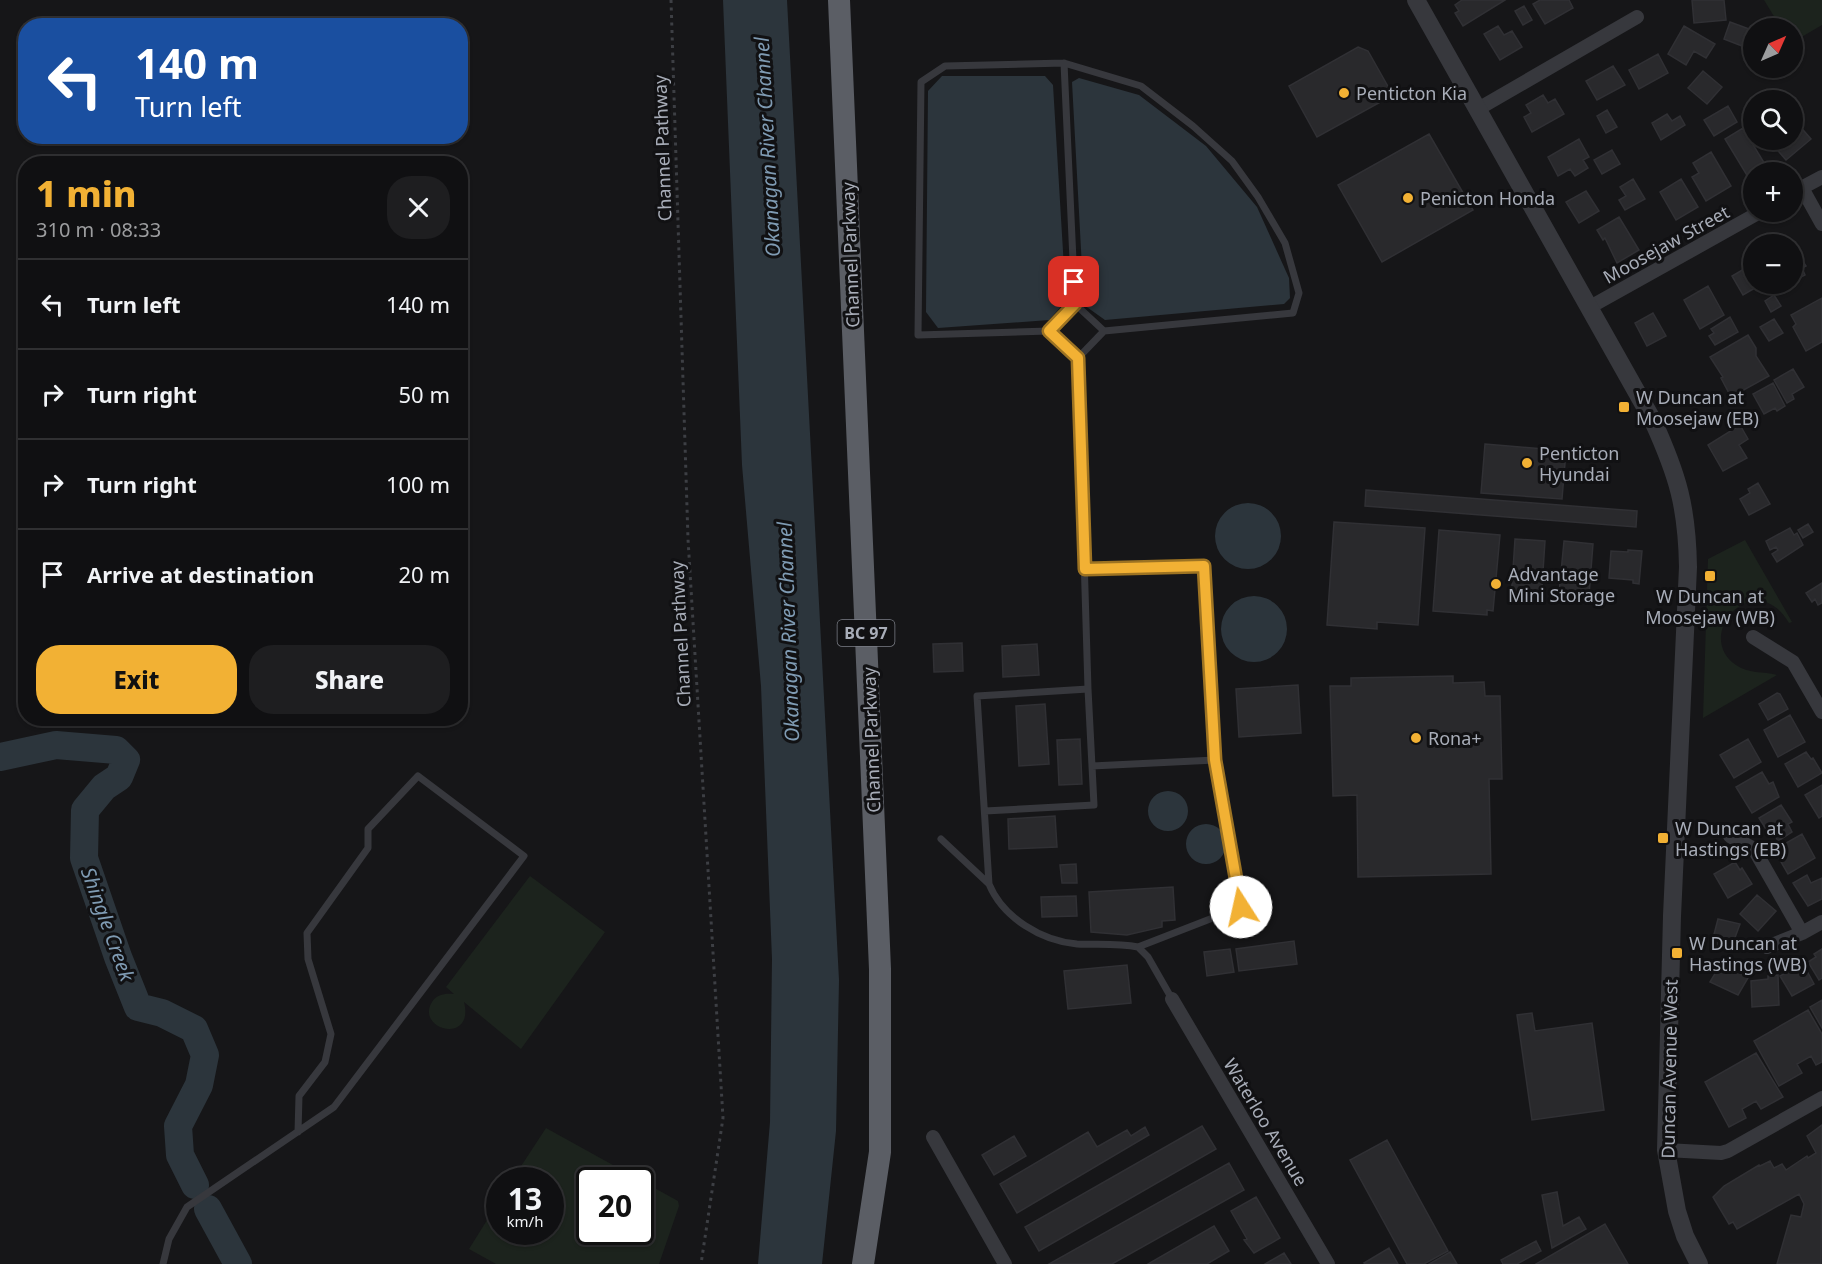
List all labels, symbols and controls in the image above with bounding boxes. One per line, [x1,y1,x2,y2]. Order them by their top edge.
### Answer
north arrow [1743,18,1803,78]
map controls [1743,18,1803,294]
text: 140 m [135,34,259,91]
water label: Okanagan River Channel [748,35,786,258]
icon: left [36,42,114,120]
street label: Channel Pathway [647,74,677,222]
place label: Penticton Kia [1356,81,1467,105]
marker: Penticton Kia [1337,86,1351,100]
text: Turn left [135,88,241,125]
button: search [1743,90,1803,150]
button: + [1743,162,1803,222]
text: 1 min [36,169,137,218]
button: close [387,176,450,239]
street label: Channel Parkway [835,181,865,328]
place label: Penicton Honda [1420,186,1555,210]
marker: Penicton Honda [1401,191,1415,205]
street label: Moosejaw Street [1599,199,1734,289]
text: 310 m · 08:33 [36,216,161,243]
button: − [1743,234,1803,294]
pin [1048,256,1099,307]
icon: arrive [1057,265,1090,298]
icon: left [36,288,69,321]
text: Turn left [87,289,181,319]
text: 140 m [386,289,450,319]
icon: right [36,378,69,411]
text: Turn right [87,379,197,409]
text: 50 m [399,379,450,409]
place label: W Duncan at Moosejaw (EB) [1636,385,1759,430]
marker: W Duncan at Moosejaw (EB) [1617,400,1631,414]
place label: Penticton Hyundai [1539,441,1619,486]
marker: Penticton Hyundai [1520,456,1534,470]
icon: right [36,468,69,501]
text: Turn right [87,469,197,499]
text: 100 m [386,469,450,499]
water label: Okanagan River Channel [771,521,805,743]
icon: arrive [36,558,69,591]
text: Arrive at destination [87,559,314,589]
text: 20 m [399,559,450,589]
street label: Channel Pathway [664,559,696,708]
place label: Advantage Mini Storage [1508,562,1615,607]
marker: W Duncan at Moosejaw (WB) [1703,569,1717,583]
marker: Advantage Mini Storage [1489,577,1503,591]
place label: W Duncan at Moosejaw (WB) [1645,584,1775,629]
road number: BC 97 [838,620,894,646]
button: Exit [36,645,237,714]
button: Share [249,645,450,714]
street label: Channel Parkway [856,666,886,813]
place label: Rona+ [1428,726,1482,750]
marker: Rona+ [1409,731,1423,745]
place label: W Duncan at Hastings (EB) [1675,816,1786,861]
marker: W Duncan at Hastings (EB) [1656,831,1670,845]
water label: Shingle Creek [75,863,141,986]
position arrow [1209,875,1273,939]
place label: W Duncan at Hastings (WB) [1689,931,1807,976]
marker: W Duncan at Hastings (WB) [1670,946,1684,960]
street label: Duncan Avenue West [1655,979,1683,1159]
street label: Waterloo Avenue [1218,1054,1314,1190]
speed limit sign: 20 [576,1167,654,1245]
text: 13 [508,1178,542,1219]
text: km/h [507,1211,543,1231]

